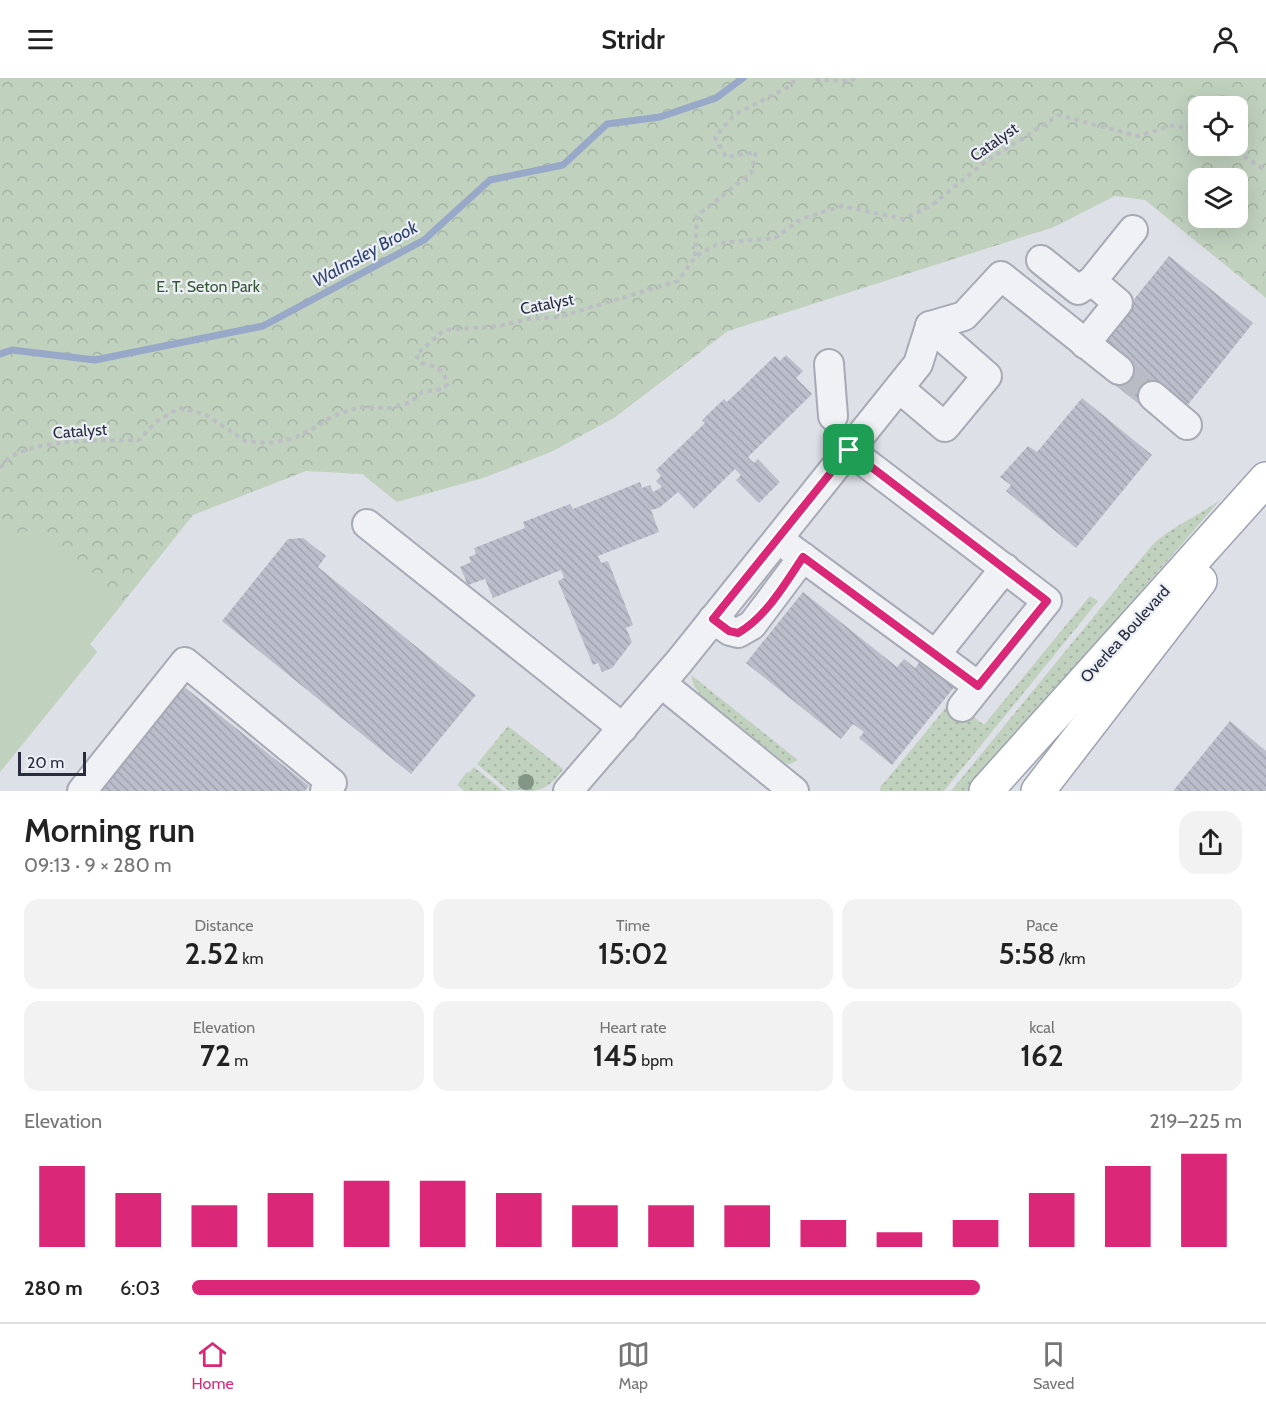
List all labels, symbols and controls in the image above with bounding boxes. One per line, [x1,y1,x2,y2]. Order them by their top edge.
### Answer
icon: menu [24,23,57,56]
text: Stridr [601,23,665,56]
icon: person [1209,23,1242,56]
map controls [1188,96,1248,228]
button: locate [1188,96,1248,156]
street label: Catalyst [966,118,1022,165]
button: layers [1188,168,1248,228]
water label: Walmsley Brook [309,215,422,292]
park label: E. T. Seton Park [156,277,261,296]
street label: Catalyst [519,289,576,318]
street label: Catalyst [52,420,108,442]
pin [823,424,874,475]
icon: arrive [832,433,865,466]
street label: Overlea Boulevard [1076,581,1174,687]
scale bar [18,749,86,776]
text: 20 m [27,753,64,772]
text: Morning run [24,810,195,850]
button: share [1179,811,1242,874]
text: 09:13 · 9 × 280 m [24,853,172,877]
text: Distance [195,916,253,935]
text: Time [616,916,650,935]
text: Pace [1026,916,1058,935]
text: 2.52 [184,935,239,972]
text: 15:02 [598,935,668,972]
text: 5:58 [999,935,1056,972]
text: km [239,949,264,968]
text: /km [1056,949,1085,968]
text: Elevation [193,1018,255,1037]
text: Heart rate [600,1018,666,1037]
text: kcal [1029,1018,1055,1037]
text: 72 [200,1037,231,1074]
text: 145 [593,1037,638,1074]
text: 162 [1020,1037,1064,1074]
text: m [231,1051,248,1070]
text: bpm [638,1051,673,1070]
text: Elevation [24,1109,102,1133]
text: 219–225 m [1149,1109,1242,1133]
text: 280 m [24,1276,83,1300]
text: 6:03 [120,1276,160,1300]
tab: Home [192,1338,234,1393]
tab: Map [617,1338,650,1393]
tab: Saved [1033,1338,1074,1393]

